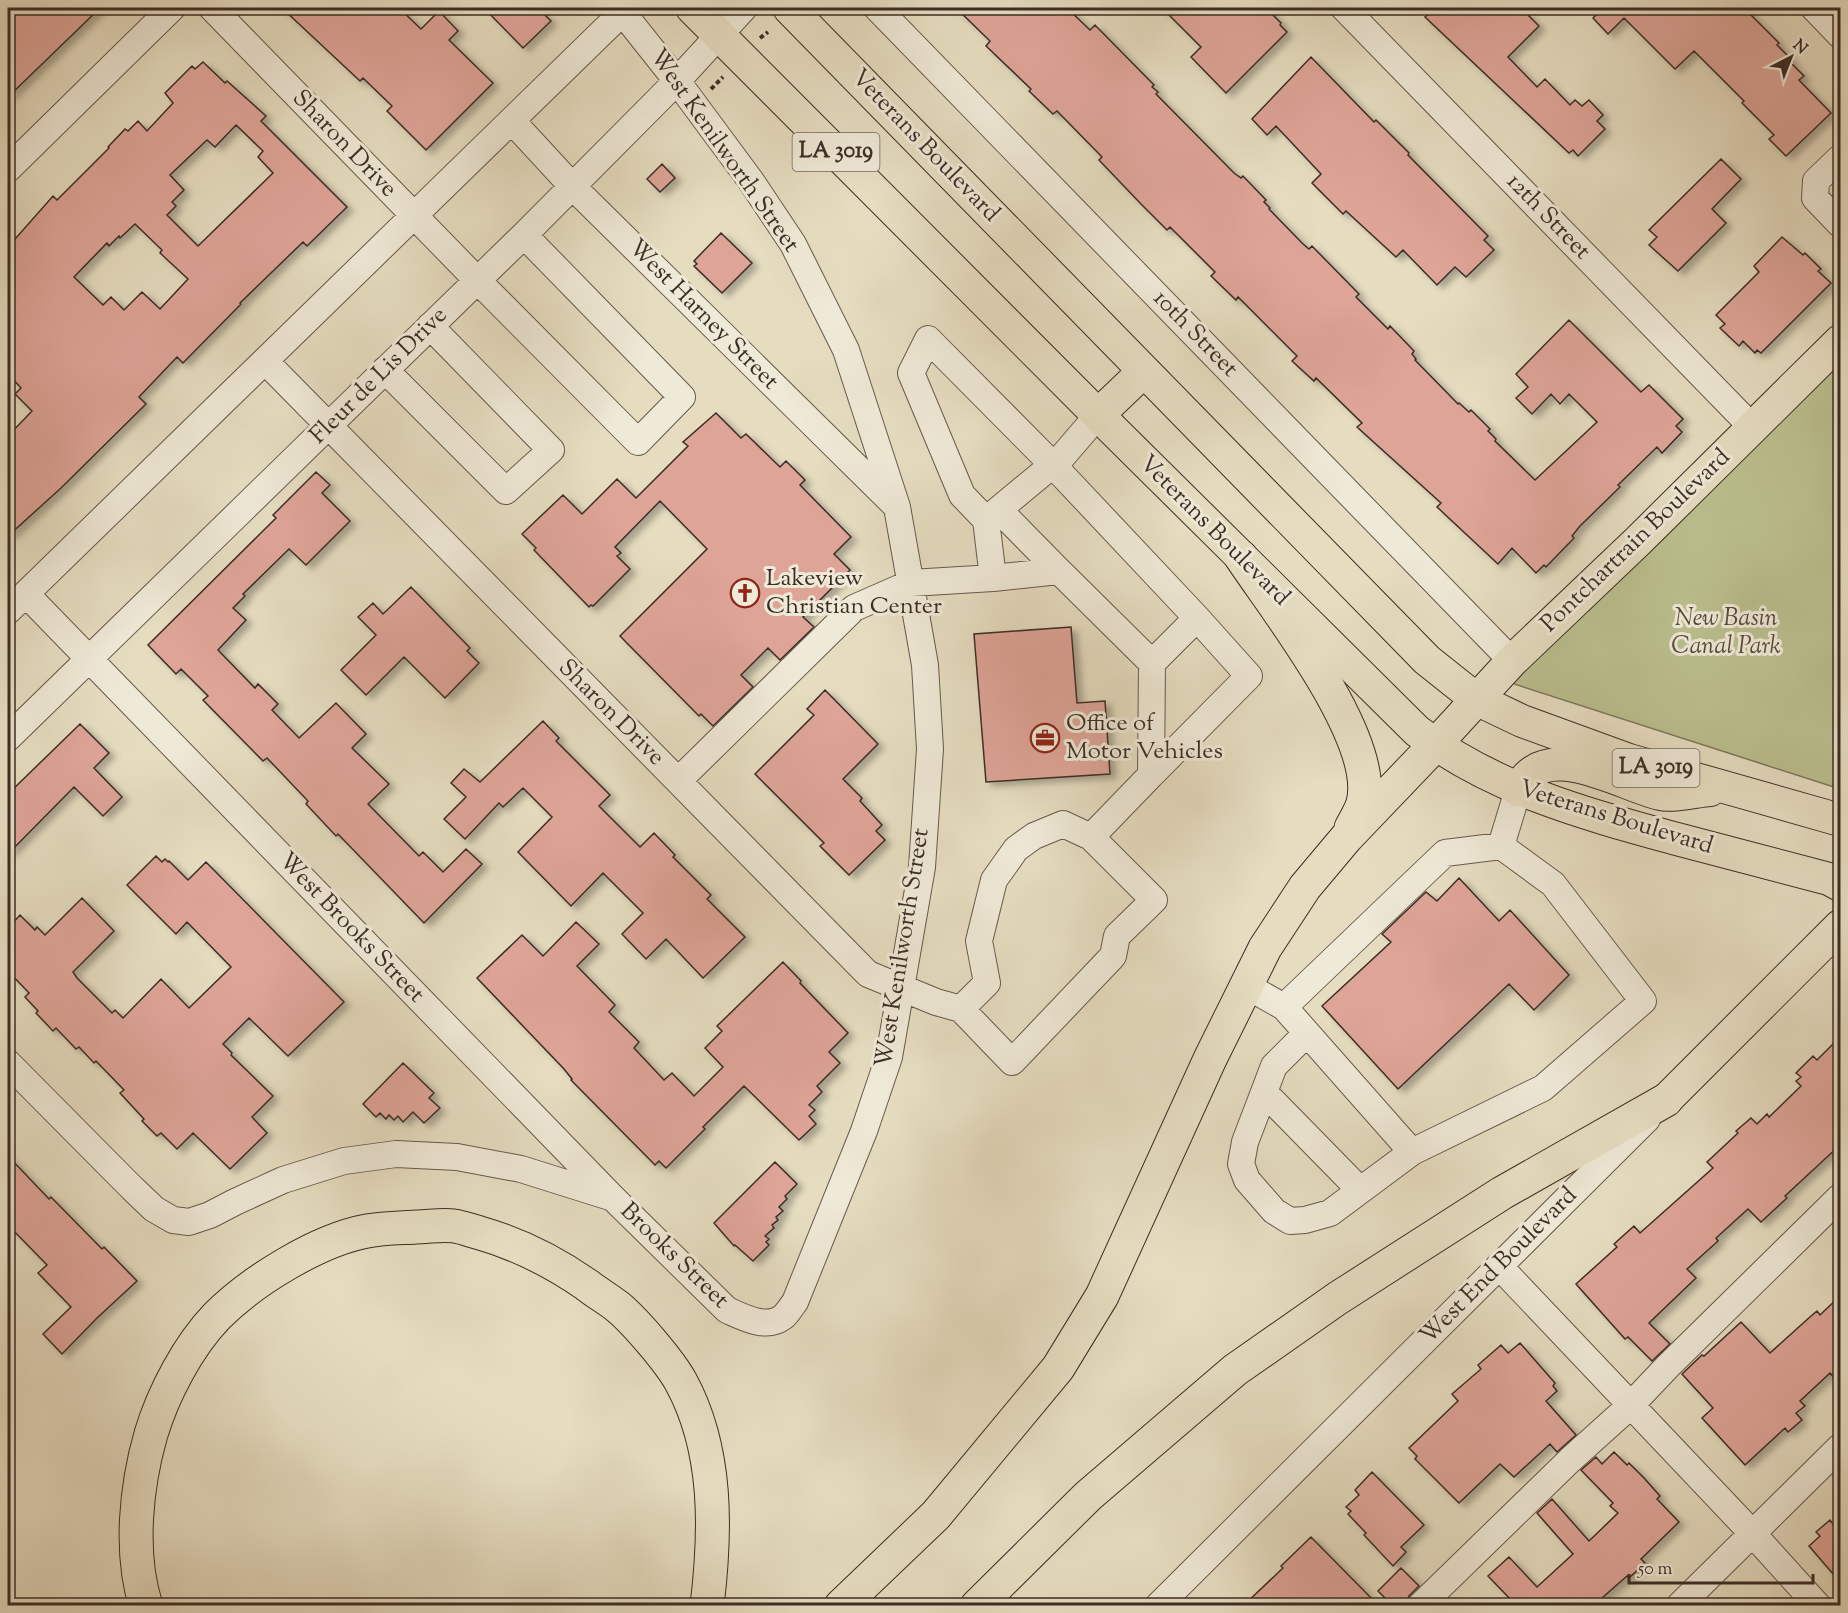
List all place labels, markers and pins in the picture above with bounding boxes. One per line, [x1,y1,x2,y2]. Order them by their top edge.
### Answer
place label: Lakeview Christian Center [766,562,942,624]
church icon: Lakeview Christian Center [729,577,761,609]
place label: Office of Motor Vehicles [1066,707,1223,769]
office icon: Office of Motor Vehicles [1029,722,1061,754]

